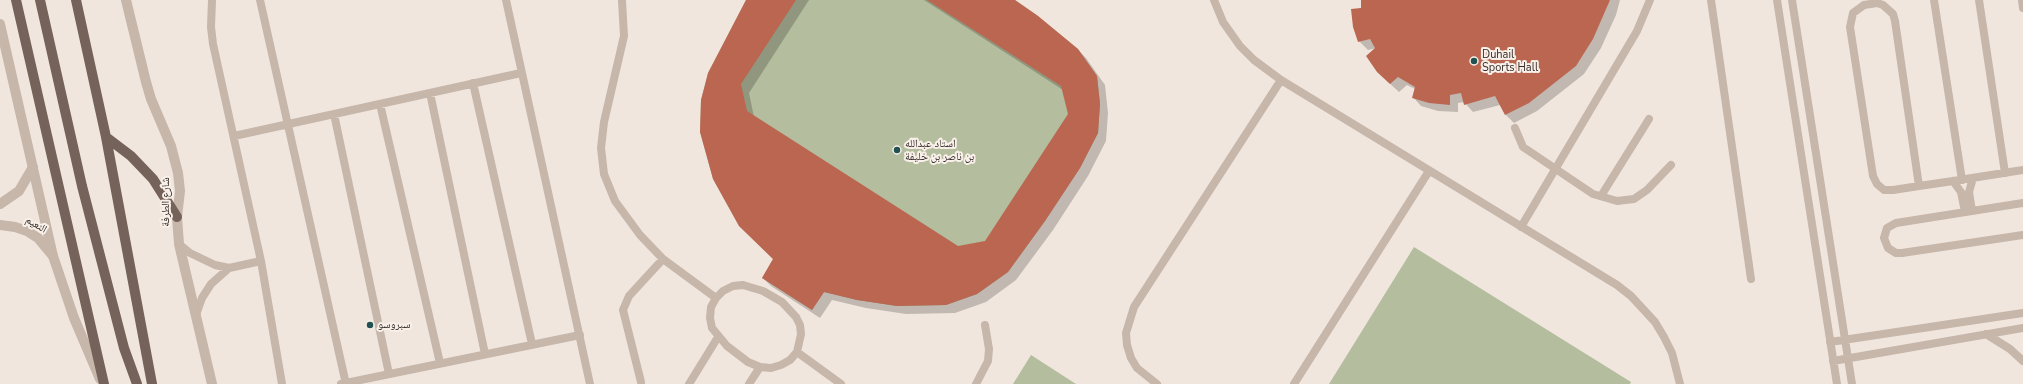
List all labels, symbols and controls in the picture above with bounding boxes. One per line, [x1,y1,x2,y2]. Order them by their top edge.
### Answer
place label: Duhail Sports Hall [1482,48,1538,74]
marker: Duhail Sports Hall [1469,56,1479,66]
place label: استاد عبدالله بن ناصر بن خليفة [905,137,974,163]
marker: استاد عبدالله بن ناصر بن خليفة [892,145,902,155]
street label: شارع الطرفة [159,177,173,227]
street label: النعيم [23,214,49,236]
place label: سبروسو [378,318,410,332]
marker: سبروسو [365,320,375,330]

